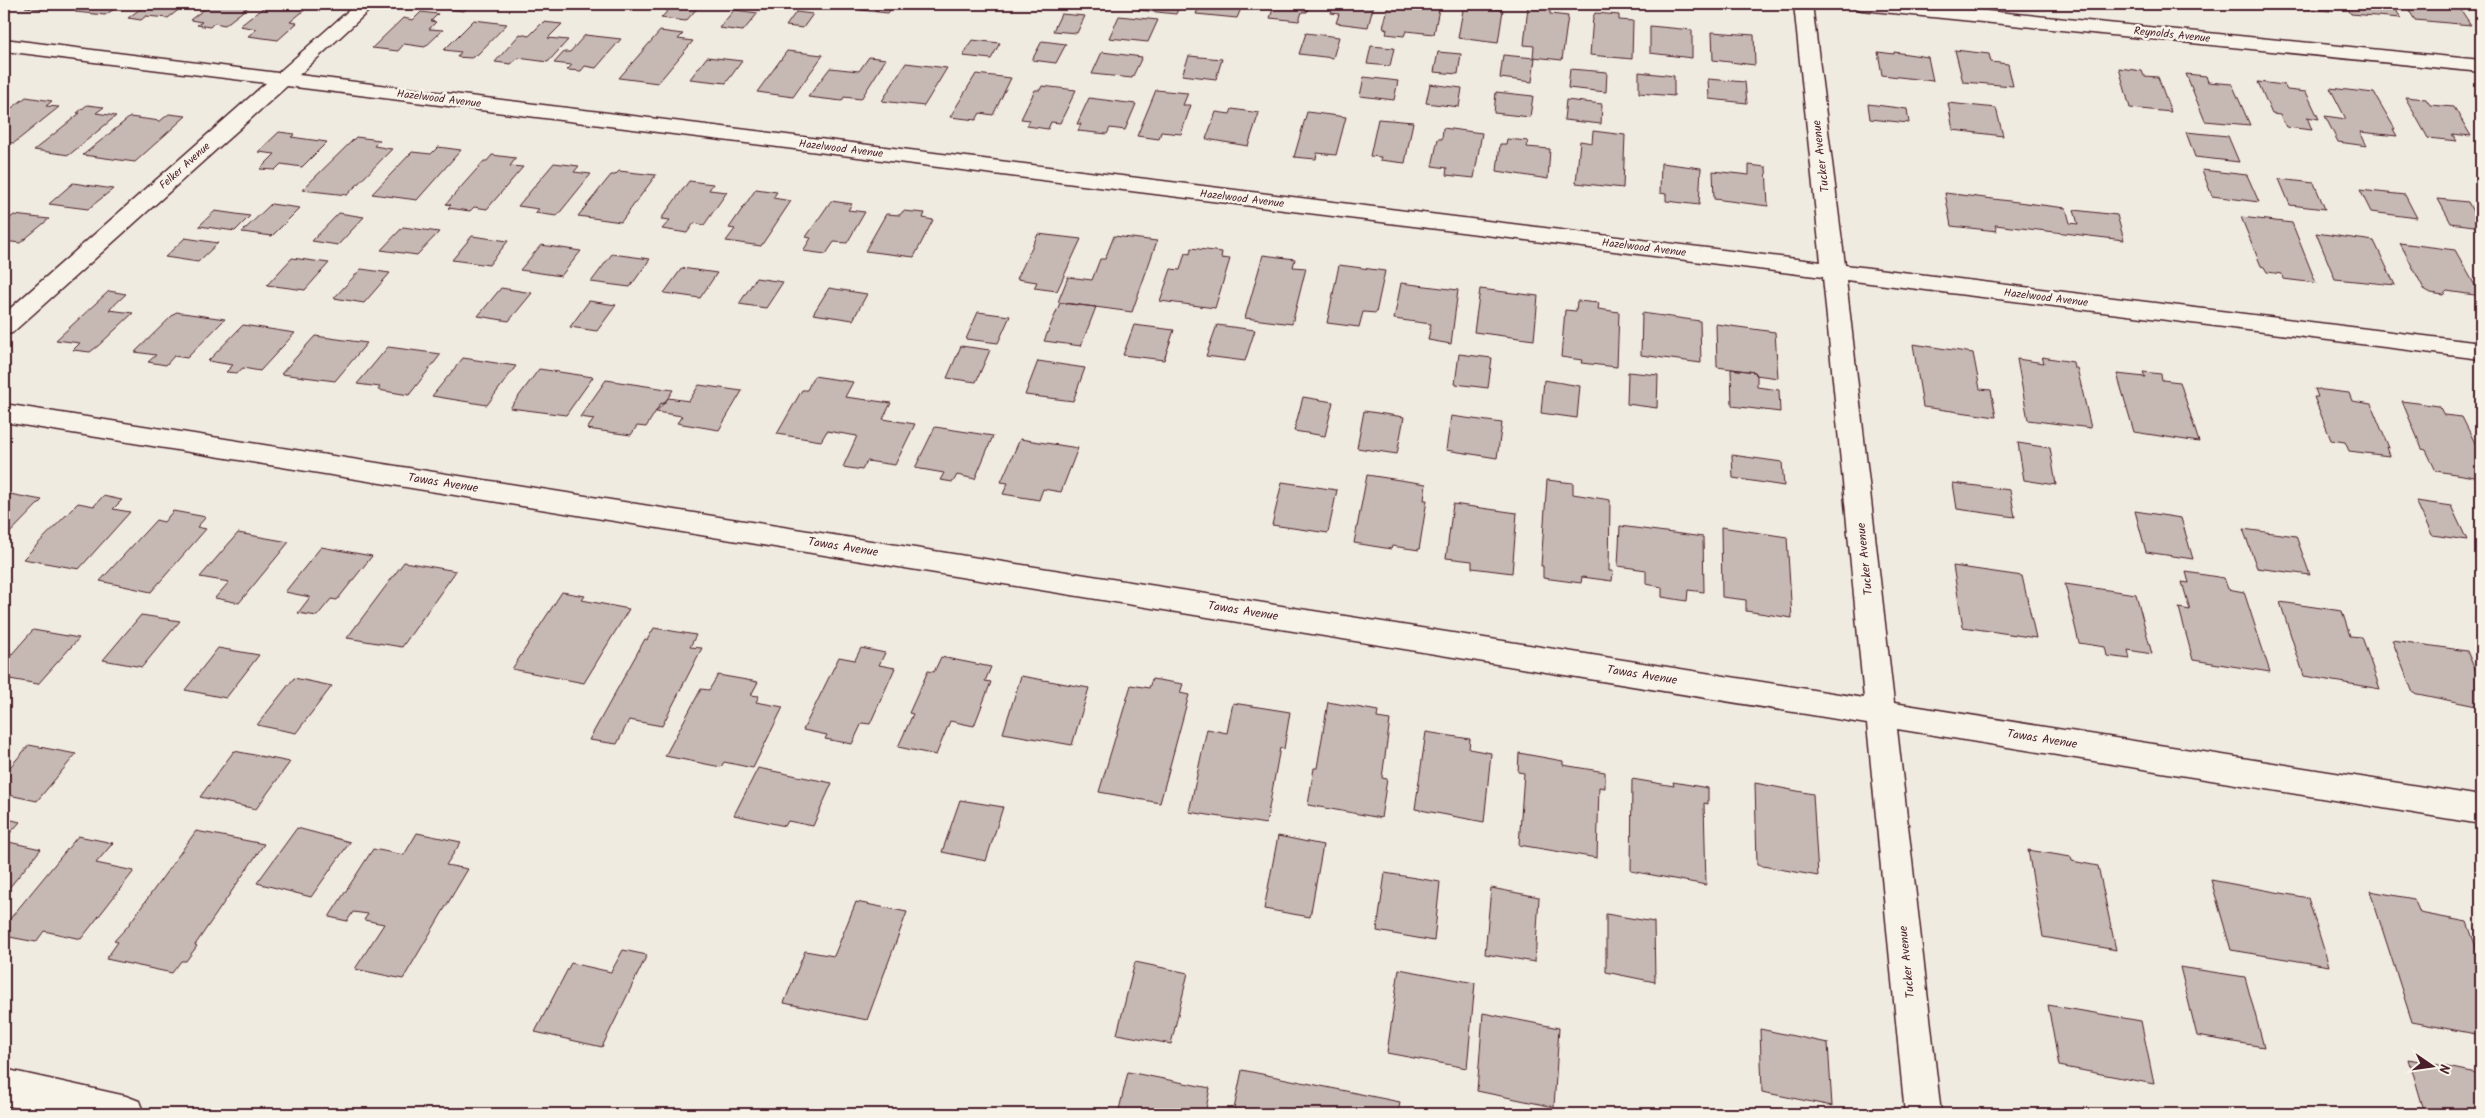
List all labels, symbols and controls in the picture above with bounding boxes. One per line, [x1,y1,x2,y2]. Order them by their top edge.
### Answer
street label: Reynolds Avenue [2133,22,2211,48]
street label: Hazelwood Avenue [396,85,482,113]
street label: Tucker Avenue [1807,118,1835,193]
street label: Hazelwood Avenue [798,135,884,163]
street label: Felker Avenue [155,138,215,194]
street label: Hazelwood Avenue [1199,185,1285,213]
street label: Hazelwood Avenue [1601,234,1687,262]
street label: Hazelwood Avenue [2003,284,2089,312]
street label: Tawas Avenue [406,468,480,498]
street label: Tucker Avenue [1852,521,1878,596]
street label: Tawas Avenue [806,532,880,562]
street label: Tawas Avenue [1206,596,1280,626]
street label: Tawas Avenue [1605,660,1679,690]
street label: Tawas Avenue [2005,724,2079,754]
street label: Tucker Avenue [1894,924,1920,999]
north arrow [2408,1040,2458,1090]
text: N [2432,1062,2455,1076]

